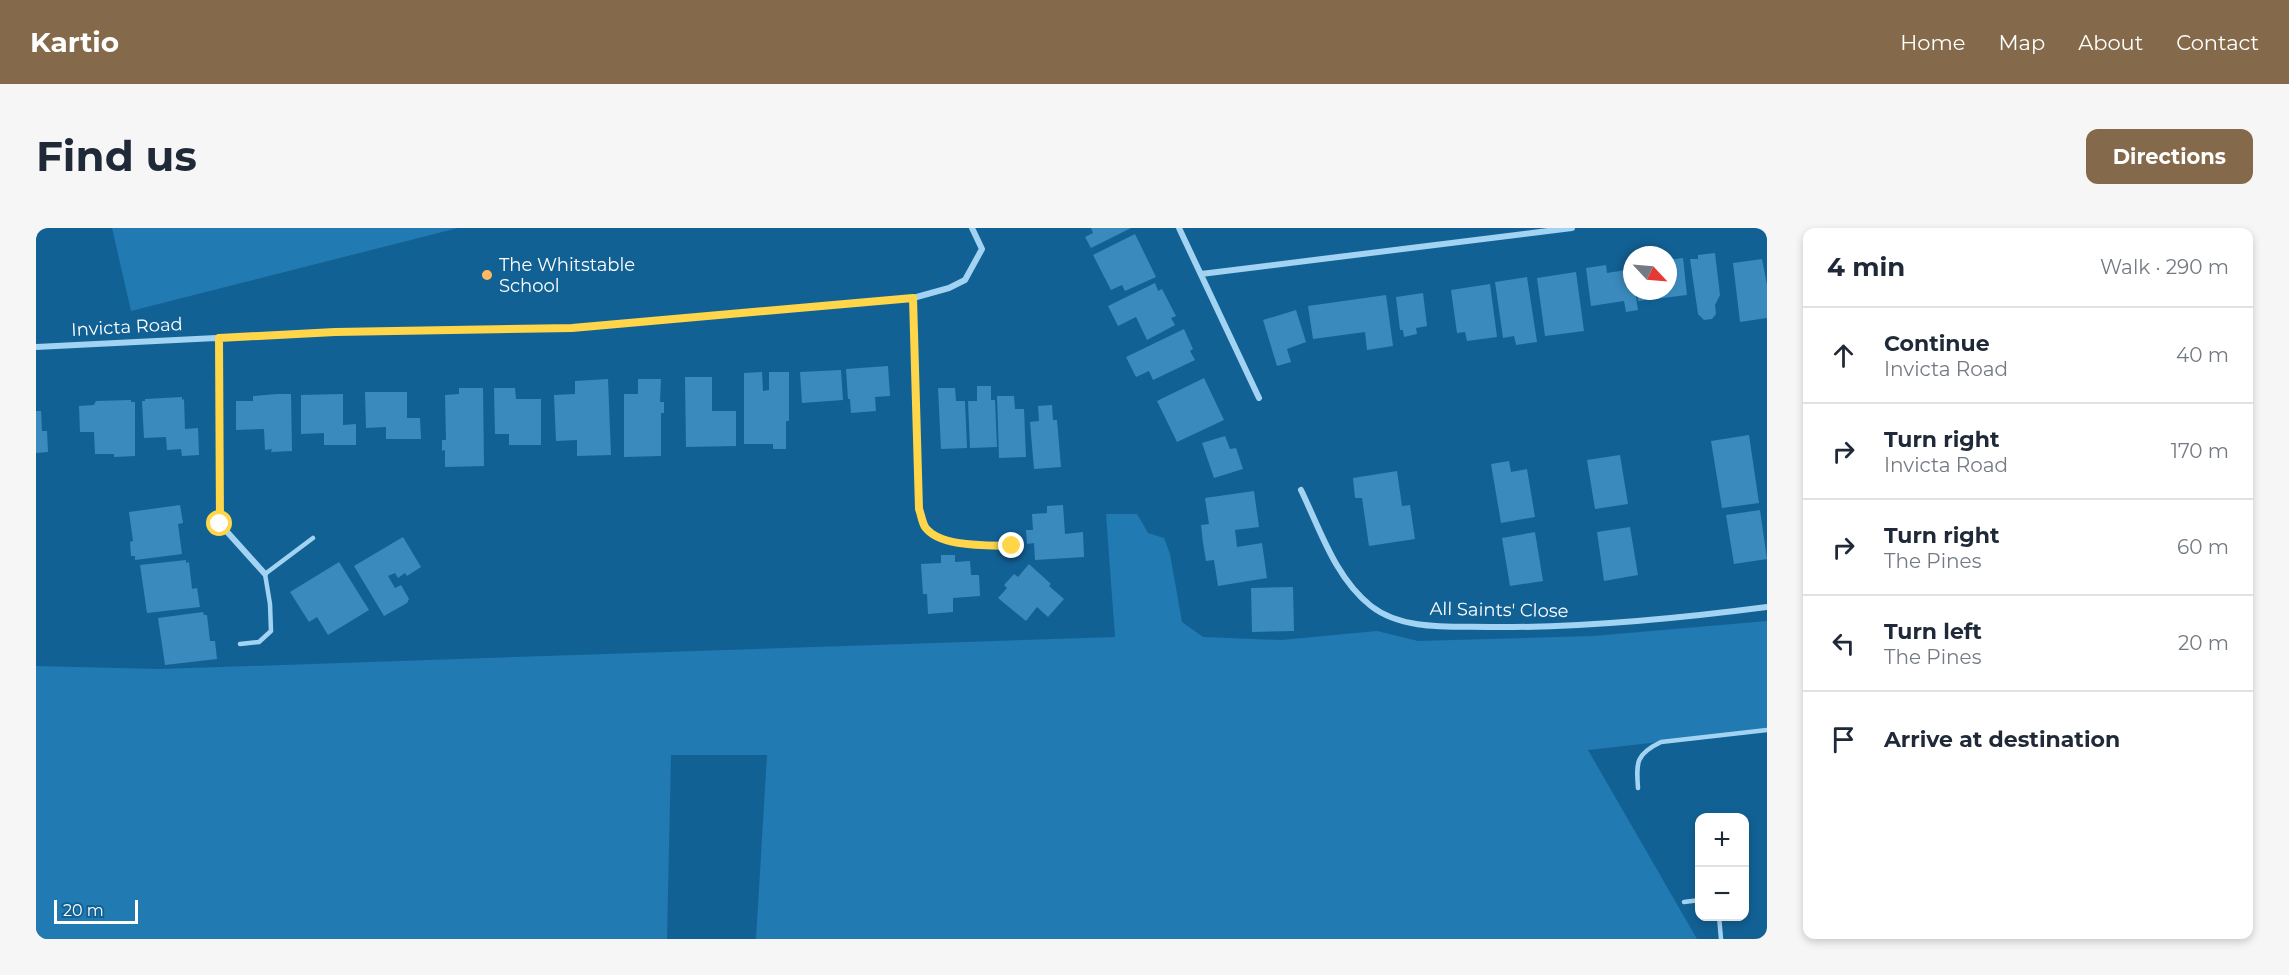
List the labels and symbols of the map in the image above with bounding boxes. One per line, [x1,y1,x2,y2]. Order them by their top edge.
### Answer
north arrow [1623,246,1677,300]
place label: The Whitstable School [499,254,635,297]
marker: The Whitstable School [480,268,494,282]
street label: Invicta Road [71,313,183,341]
route start [206,510,232,536]
route end [998,532,1024,558]
street label: All Saints' Close [1429,598,1569,622]
scale bar [54,897,138,924]

